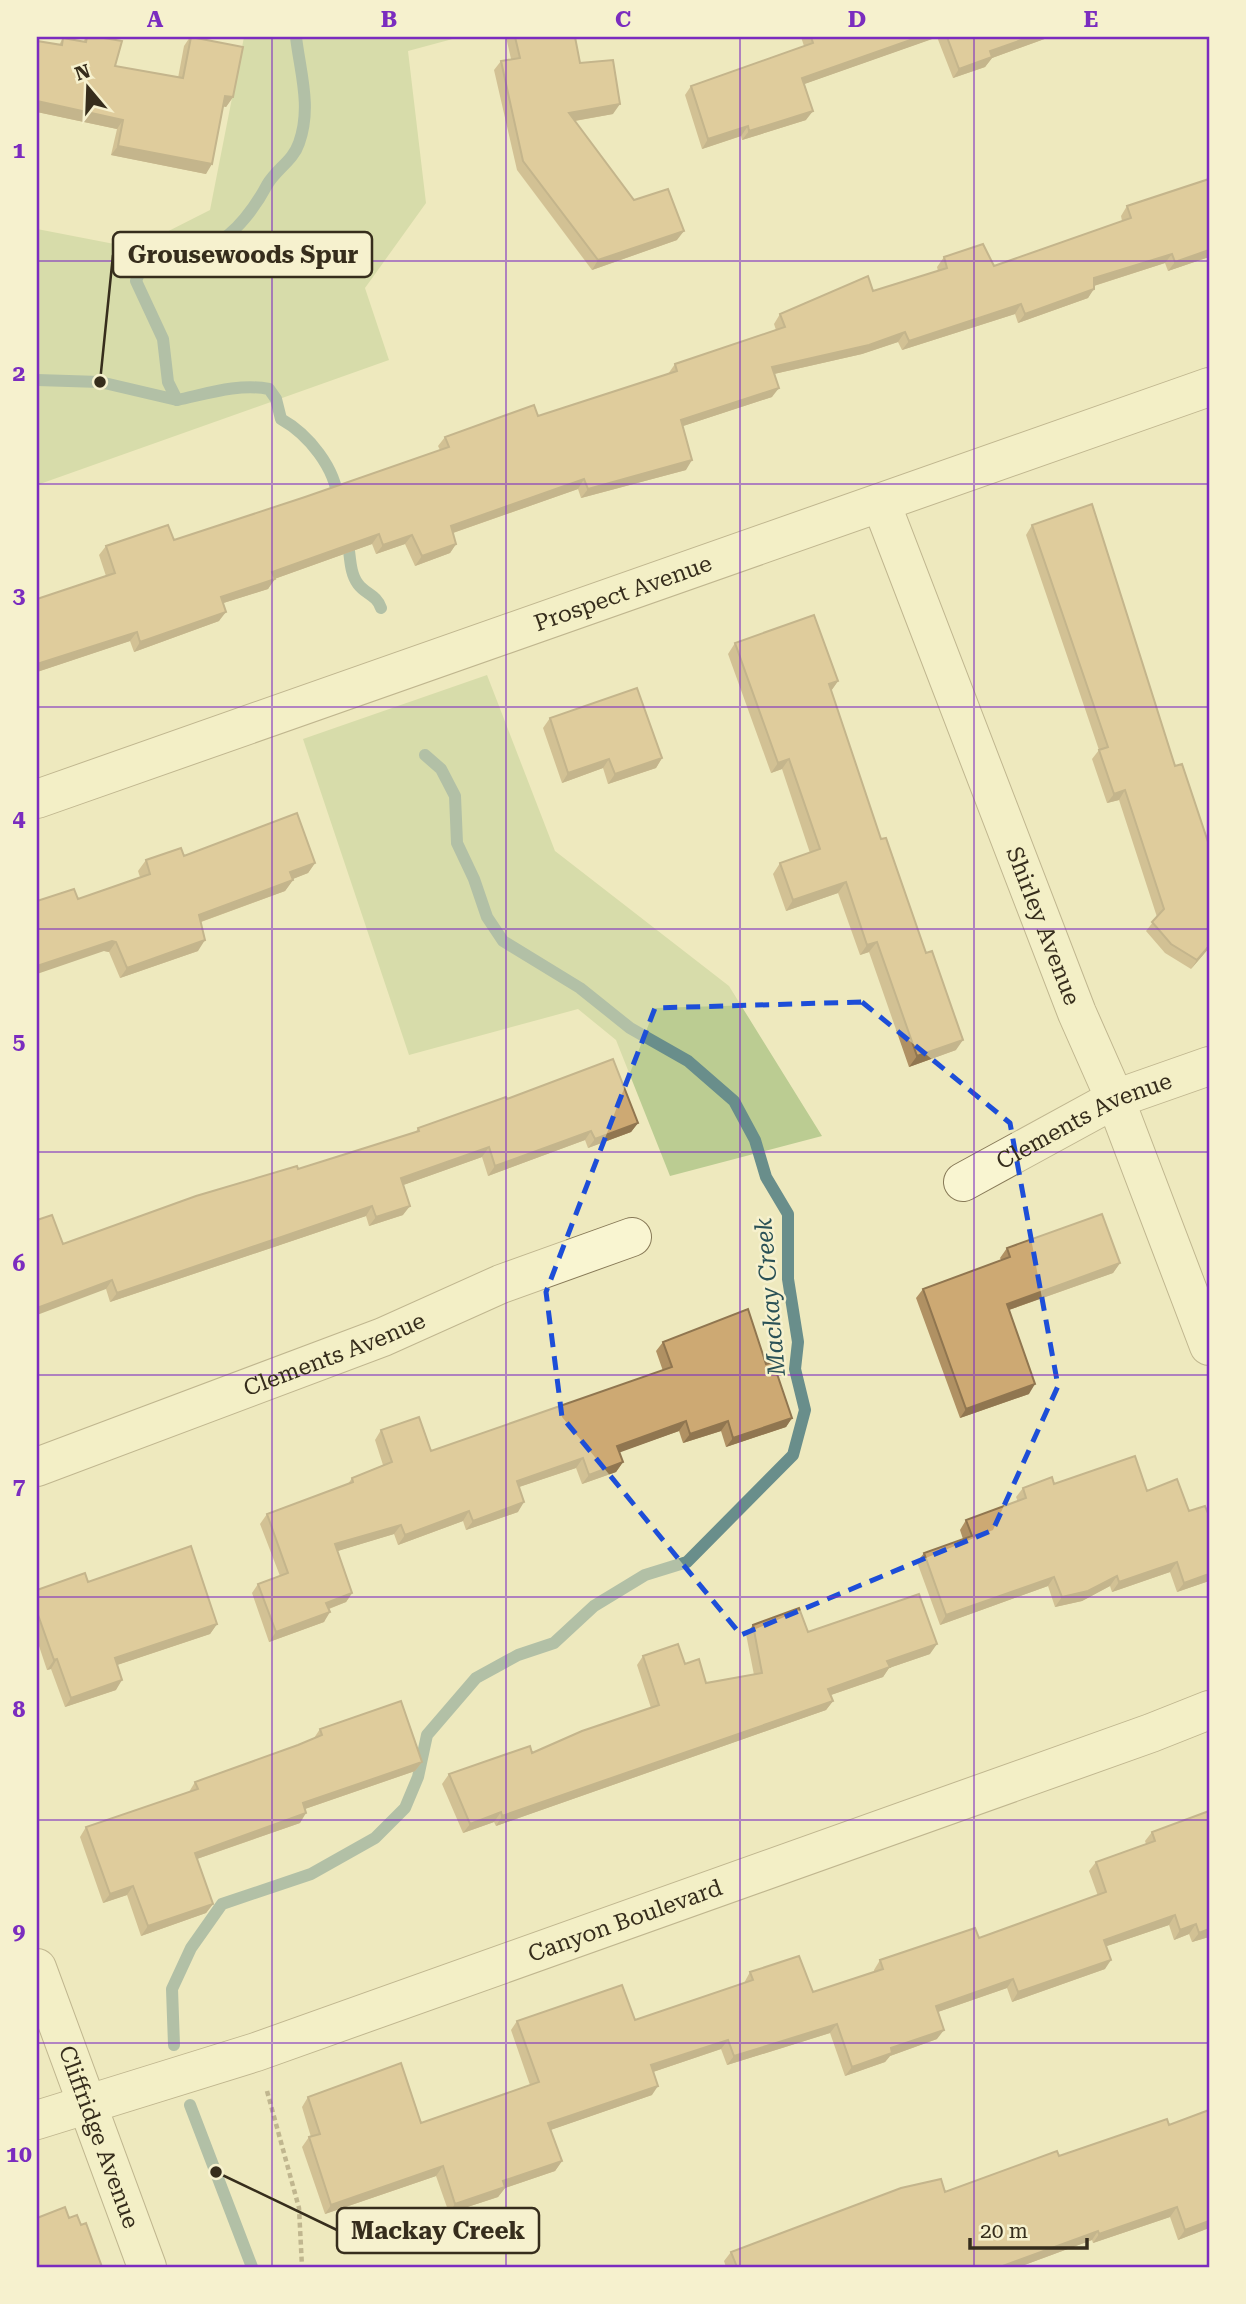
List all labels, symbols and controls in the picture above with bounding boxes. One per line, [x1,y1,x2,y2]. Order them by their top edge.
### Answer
text: A [147,6,164,33]
text: B [381,6,397,33]
text: C [615,6,631,33]
text: D [848,6,866,33]
text: E [1084,6,1098,33]
north arrow [52,52,122,122]
text: N [72,59,94,86]
text: 1 [13,137,26,164]
callout: Grousewoods Spur [113,232,372,277]
text: Grousewoods Spur [128,241,358,269]
text: 2 [13,360,25,387]
street label: Prospect Avenue [530,549,715,637]
text: 3 [13,582,26,609]
text: 4 [13,805,26,832]
street label: Shirley Avenue [1001,843,1086,1009]
text: 5 [13,1028,26,1055]
street label: Clements Avenue [991,1067,1175,1175]
water label: Mackay Creek [749,1217,791,1378]
text: 6 [13,1250,26,1277]
street label: Clements Avenue [240,1306,429,1402]
text: 7 [13,1473,26,1500]
text: 8 [13,1696,26,1723]
street label: Canyon Boulevard [524,1873,726,1968]
text: 9 [13,1918,26,1945]
street label: Cliffridge Avenue [53,2042,145,2232]
text: 10 [6,2141,32,2168]
scale bar [970,2206,1087,2250]
callout: Mackay Creek [337,2208,539,2253]
text: Mackay Creek [351,2217,525,2245]
text: 20 m [980,2219,1028,2243]

